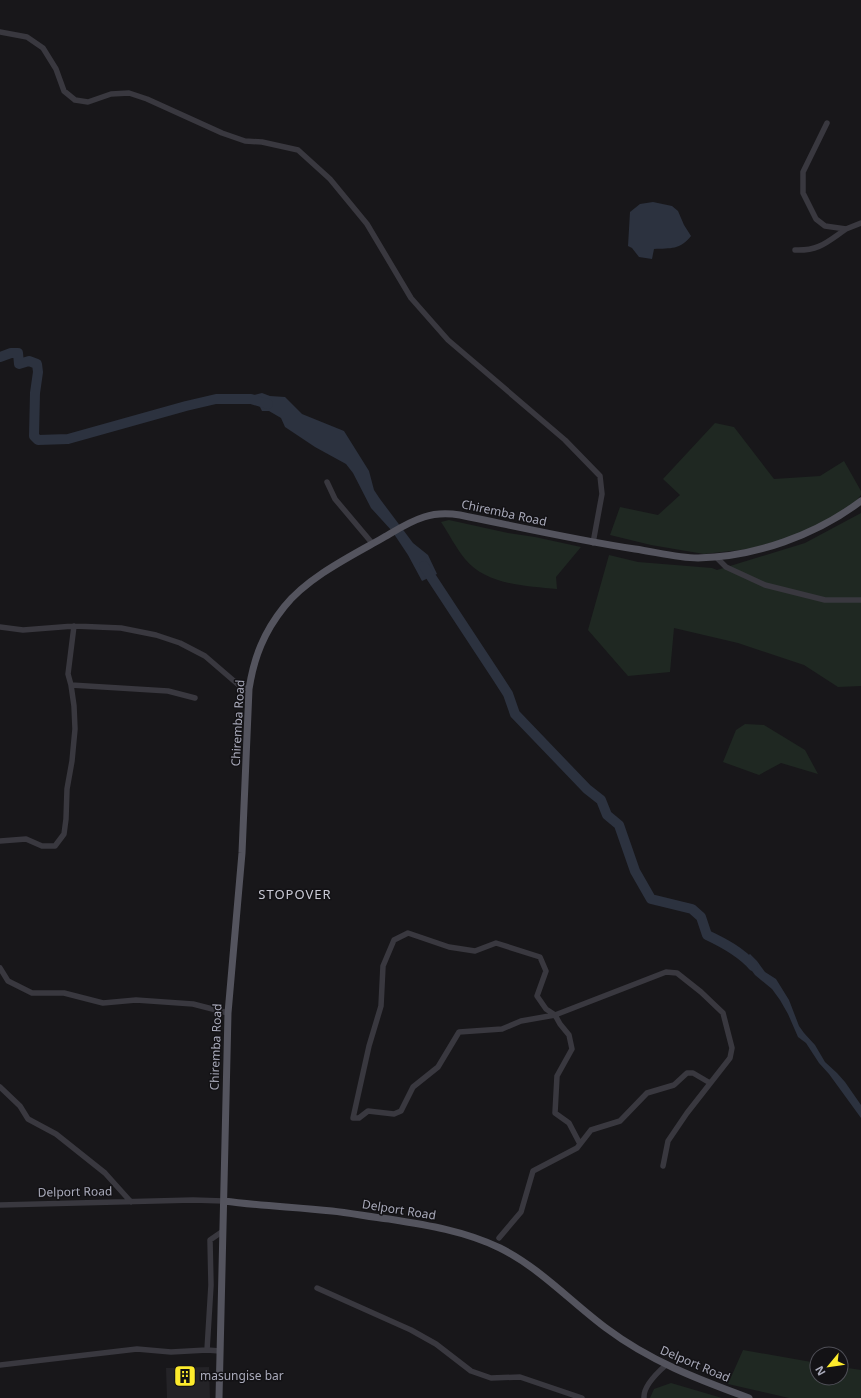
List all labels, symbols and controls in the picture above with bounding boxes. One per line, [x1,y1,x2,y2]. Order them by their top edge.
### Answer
street label: Chiremba Road [460,495,548,530]
street label: Chiremba Road [227,679,248,767]
district label: STOPOVER [258,885,332,903]
street label: Chiremba Road [205,1003,226,1091]
street label: Delport Road [38,1182,112,1201]
street label: Delport Road [361,1195,437,1224]
street label: Delport Road [658,1341,733,1386]
north arrow [809,1346,849,1386]
building icon: masungise bar [172,1363,198,1389]
text: N [811,1364,829,1379]
place label: masungise bar [200,1367,284,1384]

